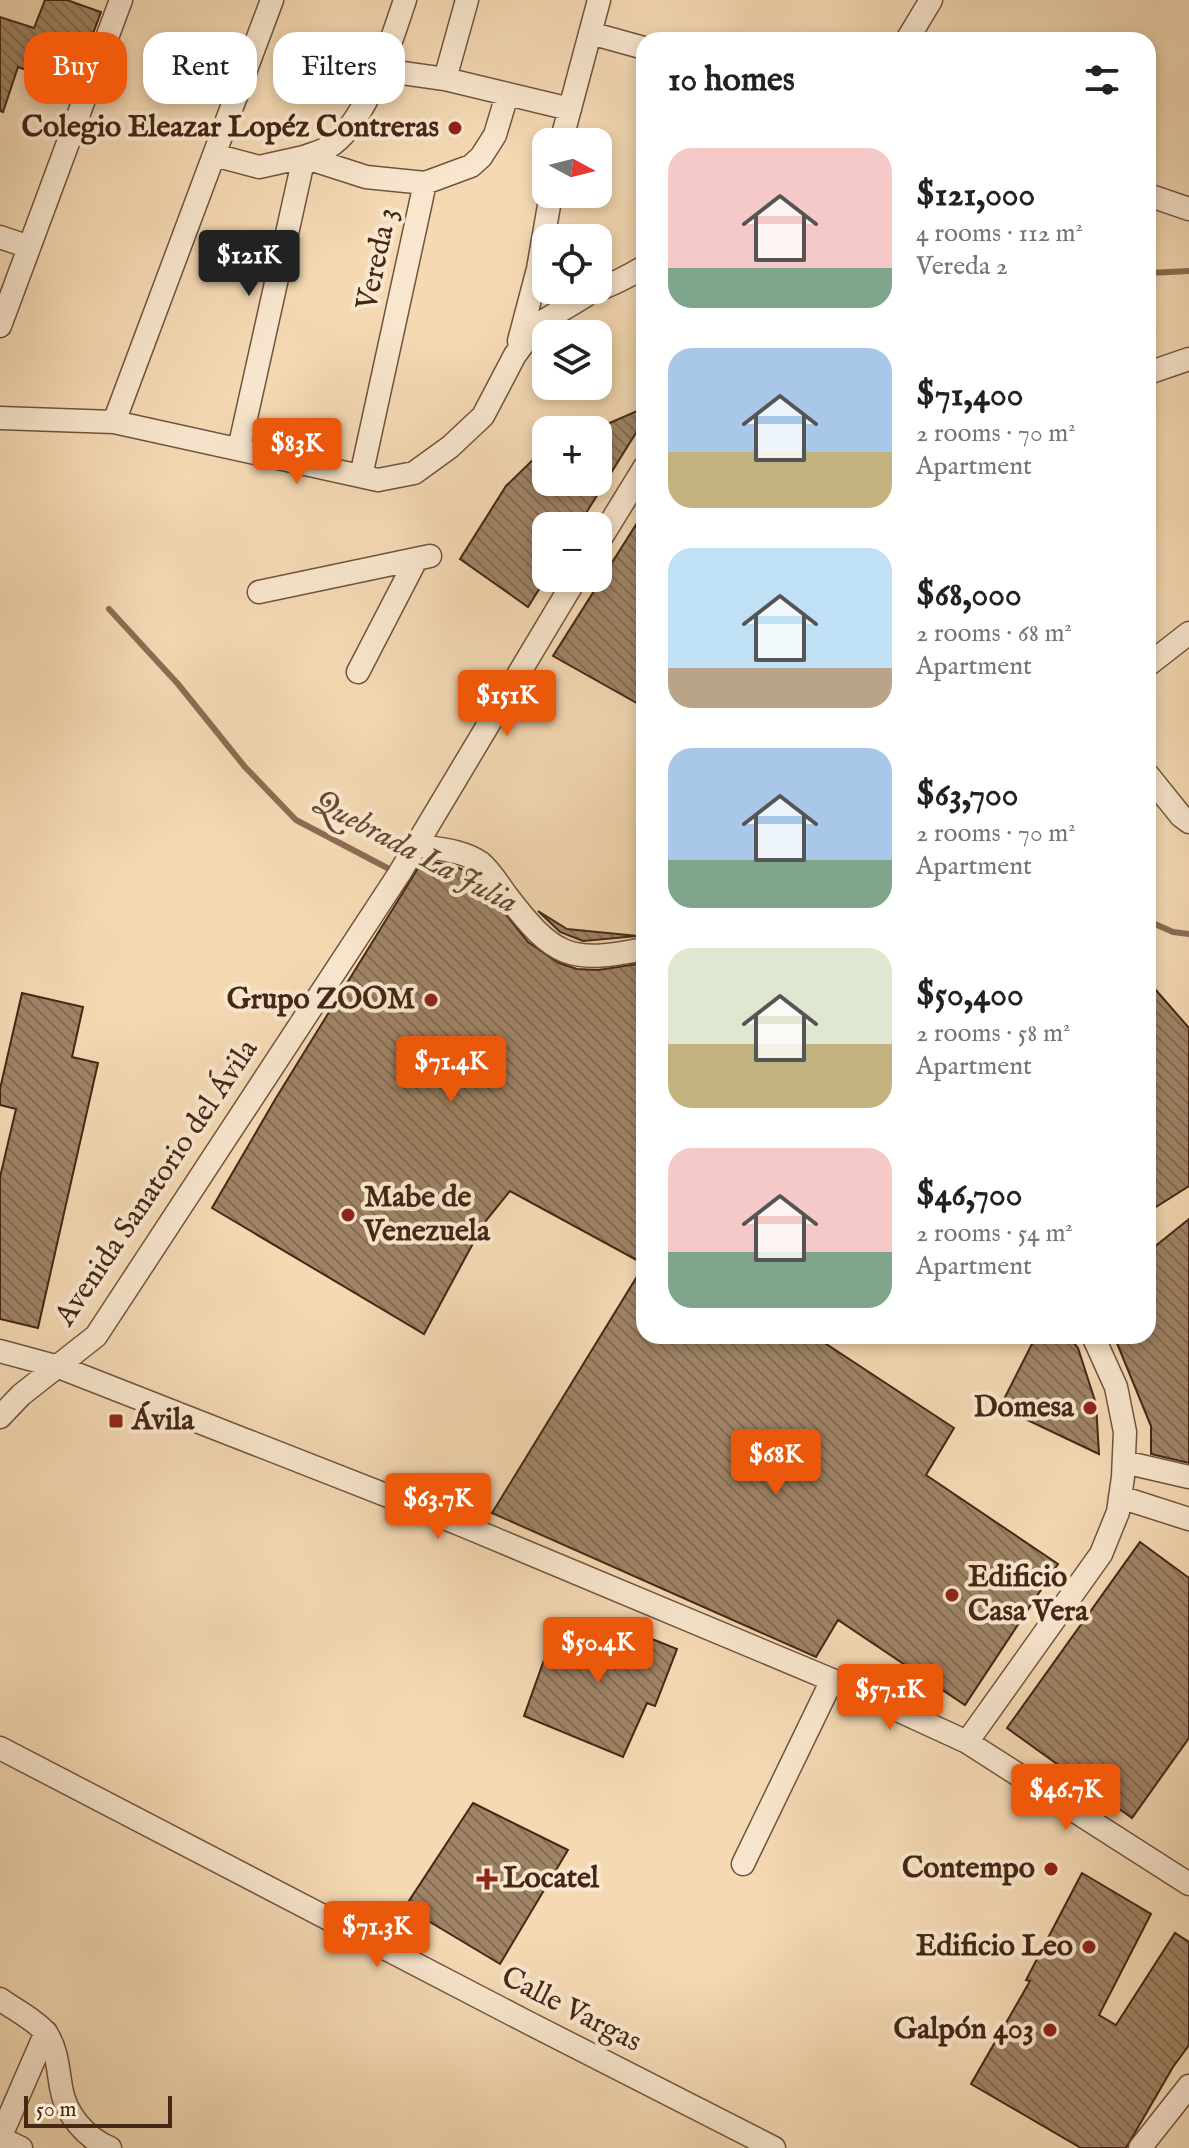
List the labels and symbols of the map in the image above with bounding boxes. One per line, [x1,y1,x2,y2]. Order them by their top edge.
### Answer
place label: Colegio Eleazar Lopéz Contreras [22,109,439,147]
marker: Colegio Eleazar Lopéz Contreras [446,119,464,137]
north arrow [532,128,612,208]
street label: Vereda 3 [348,204,407,314]
pin: $121K [193,230,305,298]
pin: $83K [250,418,344,486]
pin: $151K [451,670,563,738]
water label: Quebrada La Julia [306,782,524,924]
place label: Grupo ZOOM [227,981,415,1019]
marker: Grupo ZOOM [422,991,440,1009]
street label: Avenida Sanatorio del Ávila [45,1032,267,1334]
pin: $71.4K [386,1036,516,1104]
place label: Mabe de Venezuela [363,1179,491,1251]
marker: Mabe de Venezuela [339,1206,357,1224]
place label: Domesa [973,1389,1075,1427]
marker: Domesa [1081,1399,1099,1417]
place label: Ávila [131,1400,195,1440]
marker: Ávila [107,1412,125,1430]
pin: $68K [729,1429,823,1497]
pin: $63.7K [373,1473,503,1541]
place label: Edificio Casa Vera [968,1559,1089,1631]
marker: Edificio Casa Vera [943,1586,961,1604]
pin: $50.4K [533,1617,663,1685]
pin: $57.1K [825,1664,955,1732]
pin: $46.7K [1001,1764,1131,1832]
place label: Contempo [902,1850,1035,1888]
place label: Locatel [503,1860,600,1898]
marker: Contempo [1042,1860,1060,1878]
marker: Locatel [478,1870,496,1888]
pin: $71.3K [312,1901,442,1969]
place label: Edificio Leo [916,1928,1073,1966]
marker: Edificio Leo [1080,1938,1098,1956]
street label: Calle Vargas [494,1958,648,2062]
place label: Galpón 403 [893,2011,1034,2049]
marker: Galpón 403 [1041,2021,1059,2039]
scale bar [24,2092,172,2128]

